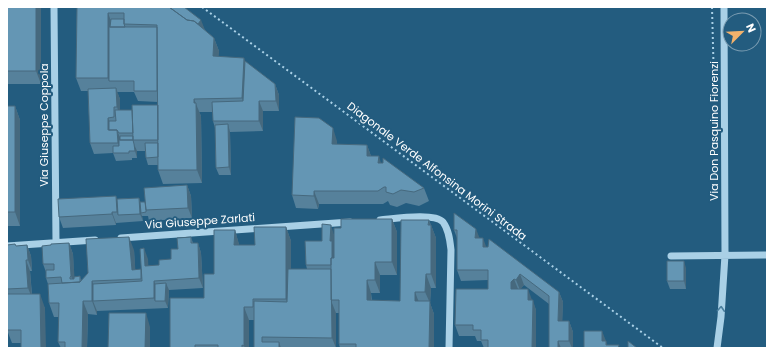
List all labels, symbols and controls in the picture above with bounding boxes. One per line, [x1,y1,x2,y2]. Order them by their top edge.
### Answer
north arrow [722,12,762,52]
text: N [742,21,760,35]
street label: Via Don Pasquino Fiorenzi [706,61,722,201]
street label: Via Giuseppe Coppola [36,63,52,187]
street label: Diagonale Verde Alfonsina Morini Strada [344,98,530,244]
street label: Via Giuseppe Zarlati [144,209,256,233]
one-way arrow [717,306,726,312]

